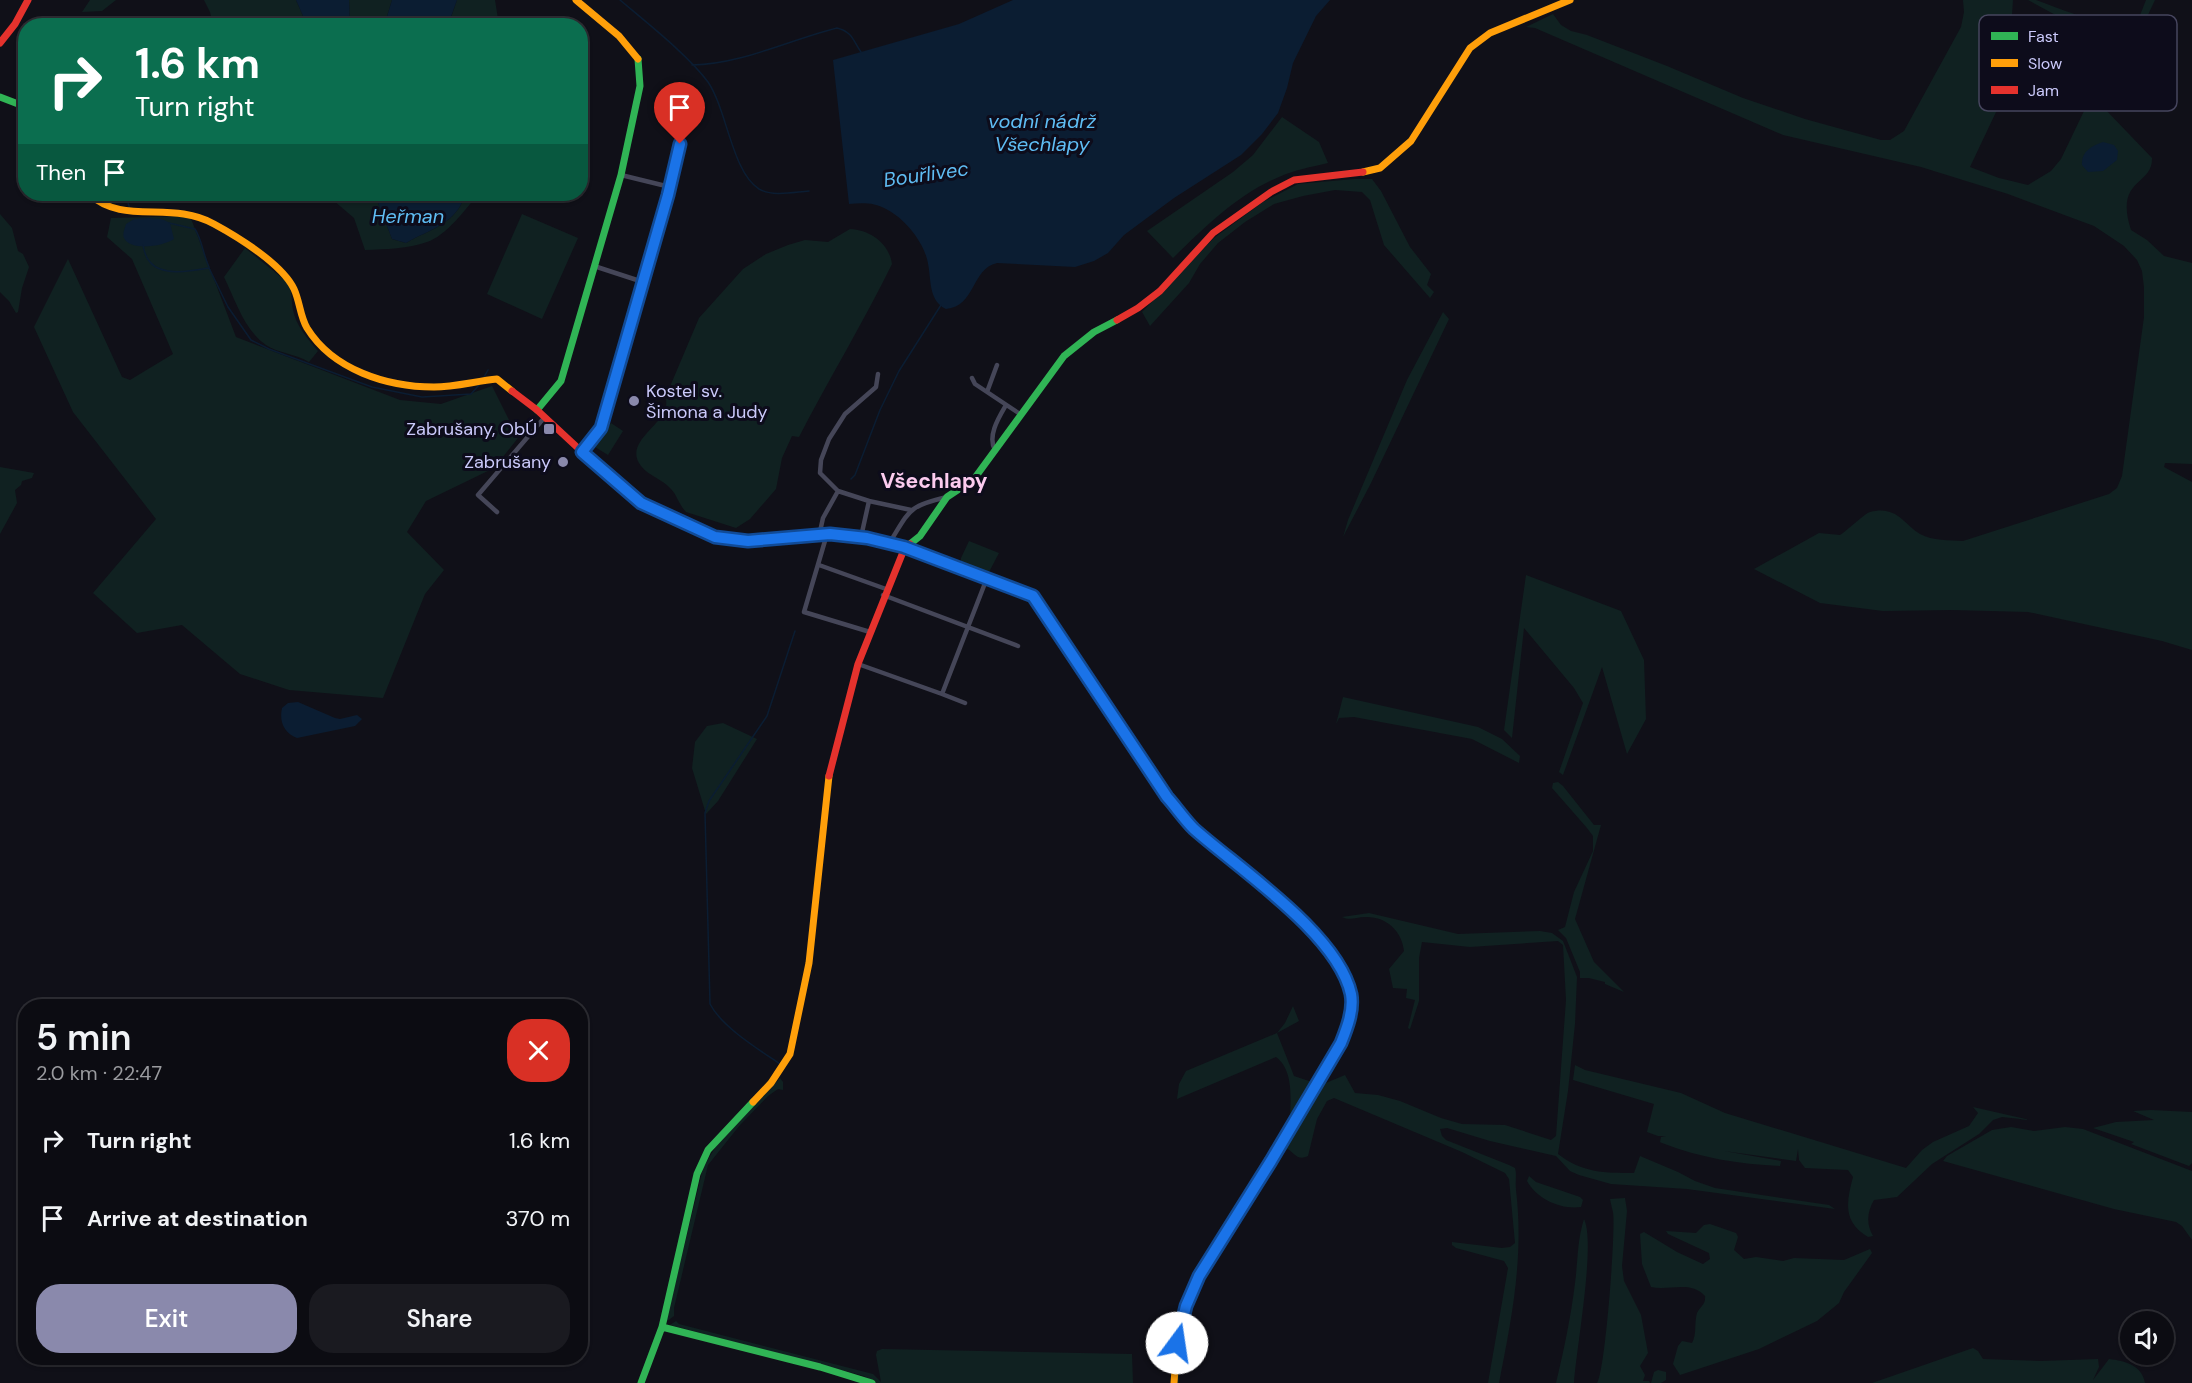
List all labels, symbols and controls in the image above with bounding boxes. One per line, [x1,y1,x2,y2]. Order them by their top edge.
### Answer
legend [1979,15,2177,111]
text: Fast [2028,26,2059,47]
text: 1.6 km [135,36,260,91]
icon: right [36,42,114,120]
text: Slow [2028,53,2062,74]
text: Jam [2028,80,2059,101]
pin [654,82,705,144]
text: Turn right [135,89,255,124]
icon: arrive [663,91,696,124]
water label: vodní nádrž Všechlapy [988,108,1097,157]
water label: Bouřlivec [882,155,970,193]
icon: arrive [98,156,131,189]
text: Then [36,158,86,187]
water label: Heřman [372,203,444,229]
place label: Kostel sv. Šimona a Judy [646,379,768,424]
marker: Kostel sv. Šimona a Judy [627,394,641,408]
place label: Zabrušany, ObÚ [406,417,537,441]
marker: Zabrušany, ObÚ [542,422,556,436]
place label: Zabrušany [464,450,551,474]
marker: Zabrušany [556,455,570,469]
district label: Všechlapy [881,467,988,495]
text: 5 min [36,1014,132,1061]
button: close [507,1019,570,1082]
text: 2.0 km · 22:47 [36,1060,162,1086]
icon: right [36,1124,69,1157]
text: Turn right [87,1126,192,1155]
text: 1.6 km [509,1126,570,1155]
icon: arrive [36,1202,69,1235]
text: Arrive at destination [87,1204,308,1233]
text: 370 m [505,1204,570,1233]
button: Exit [36,1284,297,1353]
button: Share [309,1284,570,1353]
position arrow [1145,1311,1209,1375]
map controls [2120,1311,2174,1365]
button: sound [2120,1311,2174,1365]

